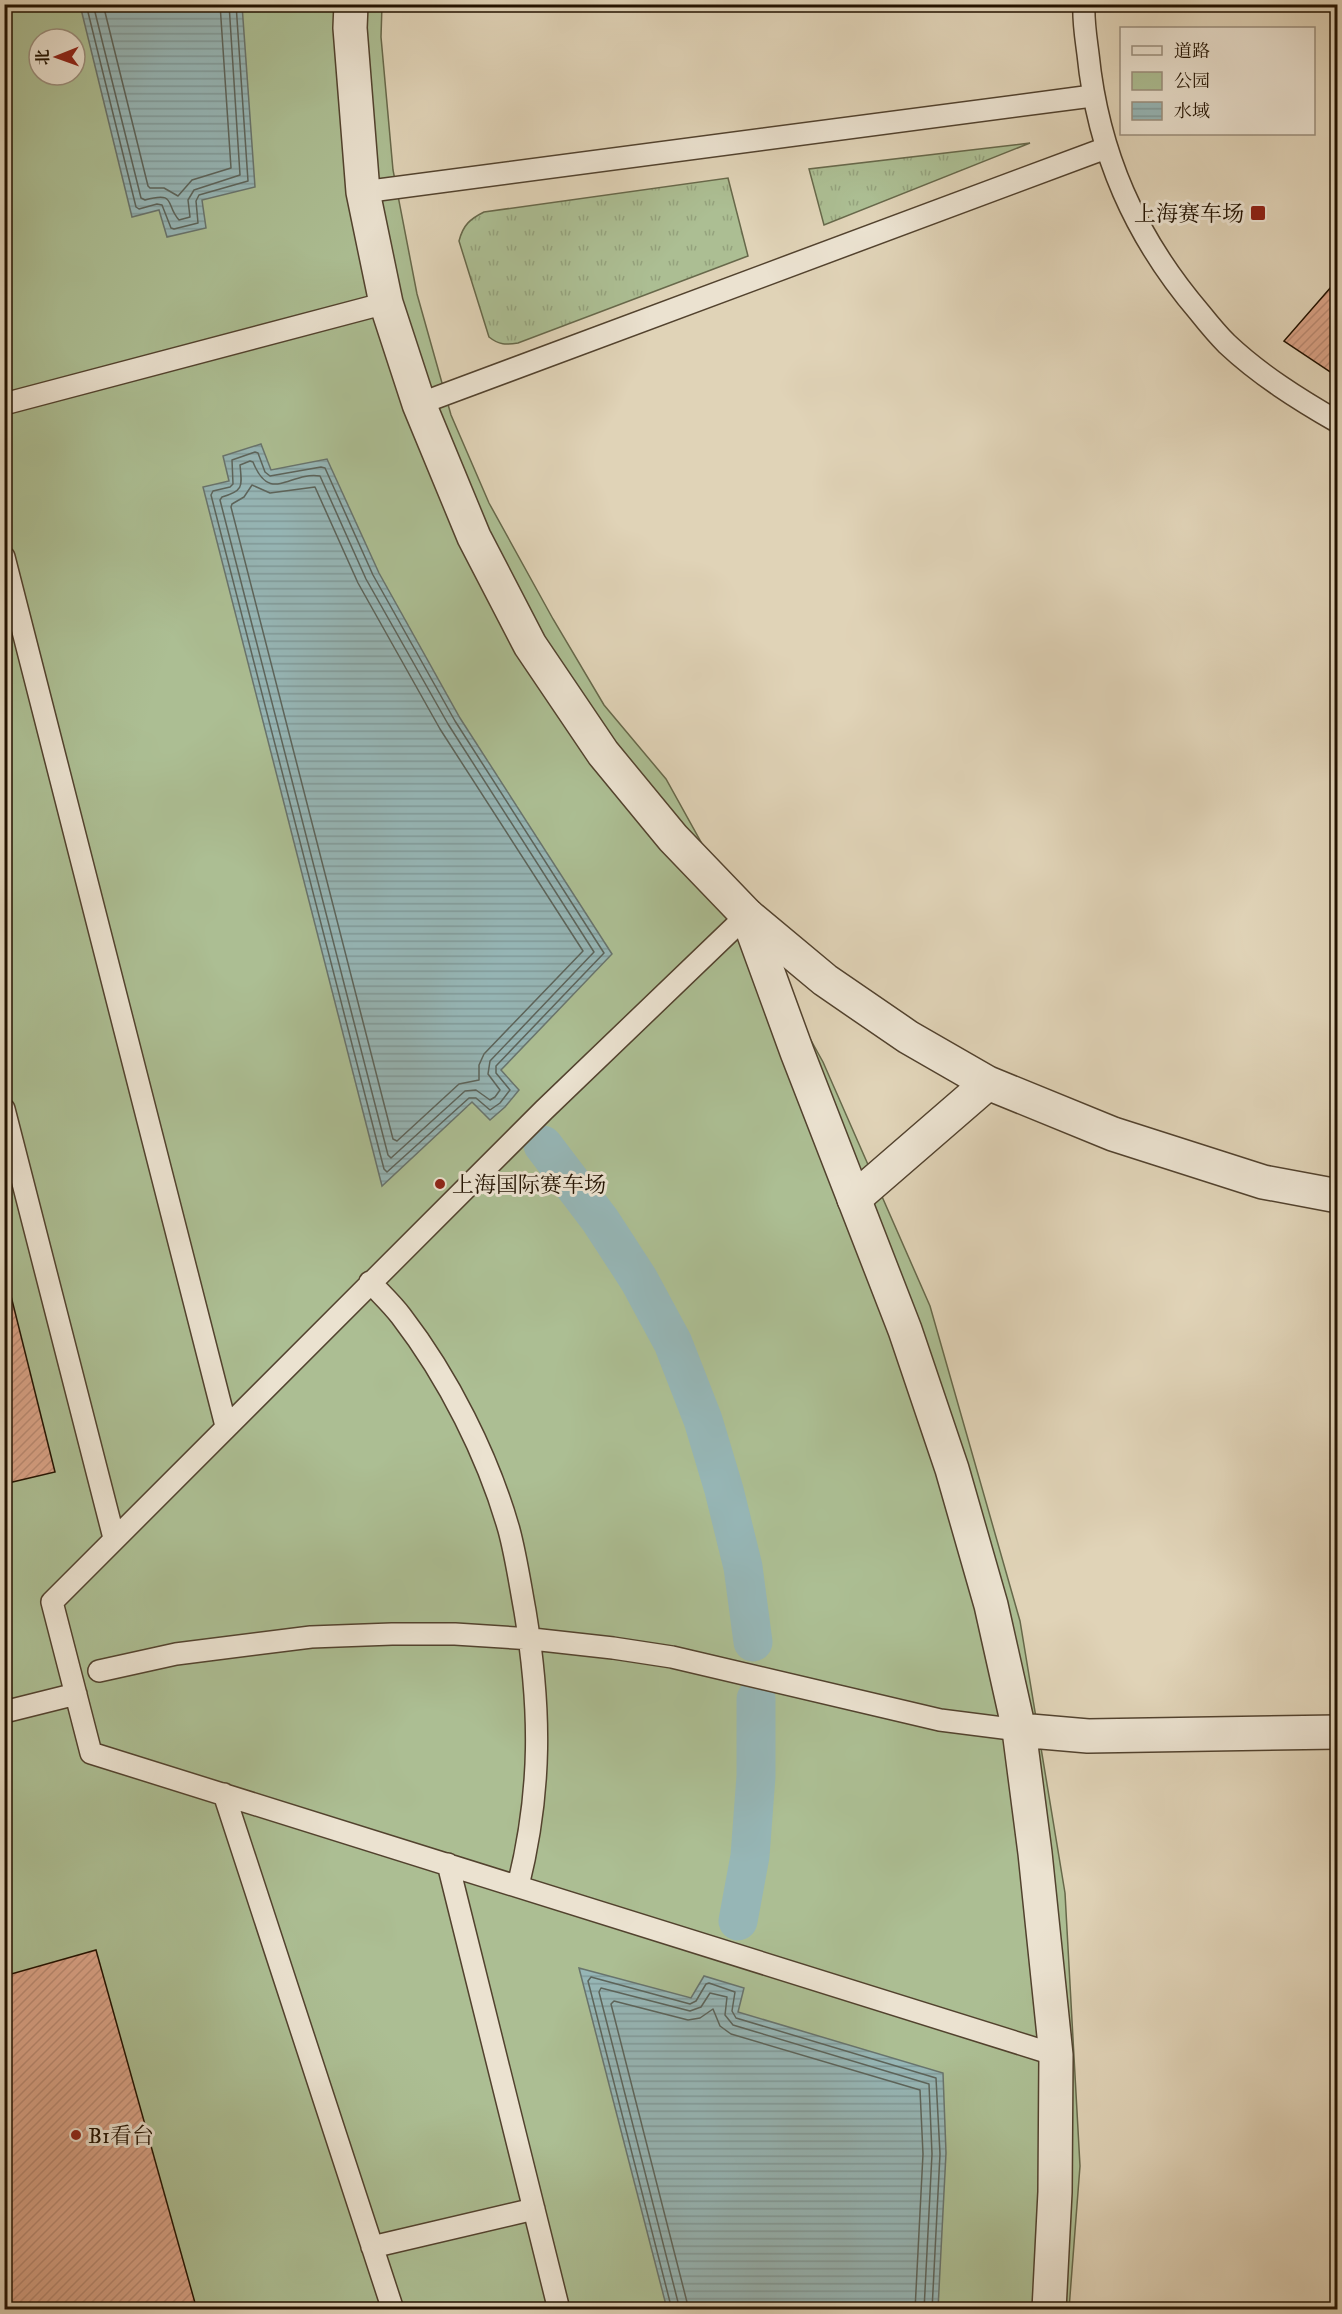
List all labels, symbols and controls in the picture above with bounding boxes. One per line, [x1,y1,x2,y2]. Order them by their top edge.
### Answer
north arrow [27,27,87,87]
legend [1120,27,1315,135]
text: 道路 [1174,41,1210,63]
text: 北 [33,49,53,65]
text: 公园 [1174,71,1210,93]
text: 水域 [1174,101,1210,123]
place label: 上海赛车场 [1134,201,1244,228]
marker: 上海赛车场 [1249,204,1267,222]
place label: 上海国际赛车场 [452,1172,606,1199]
marker: 上海国际赛车场 [433,1177,447,1191]
place label: B1看台 [88,2123,154,2150]
marker: B1看台 [69,2128,83,2142]

